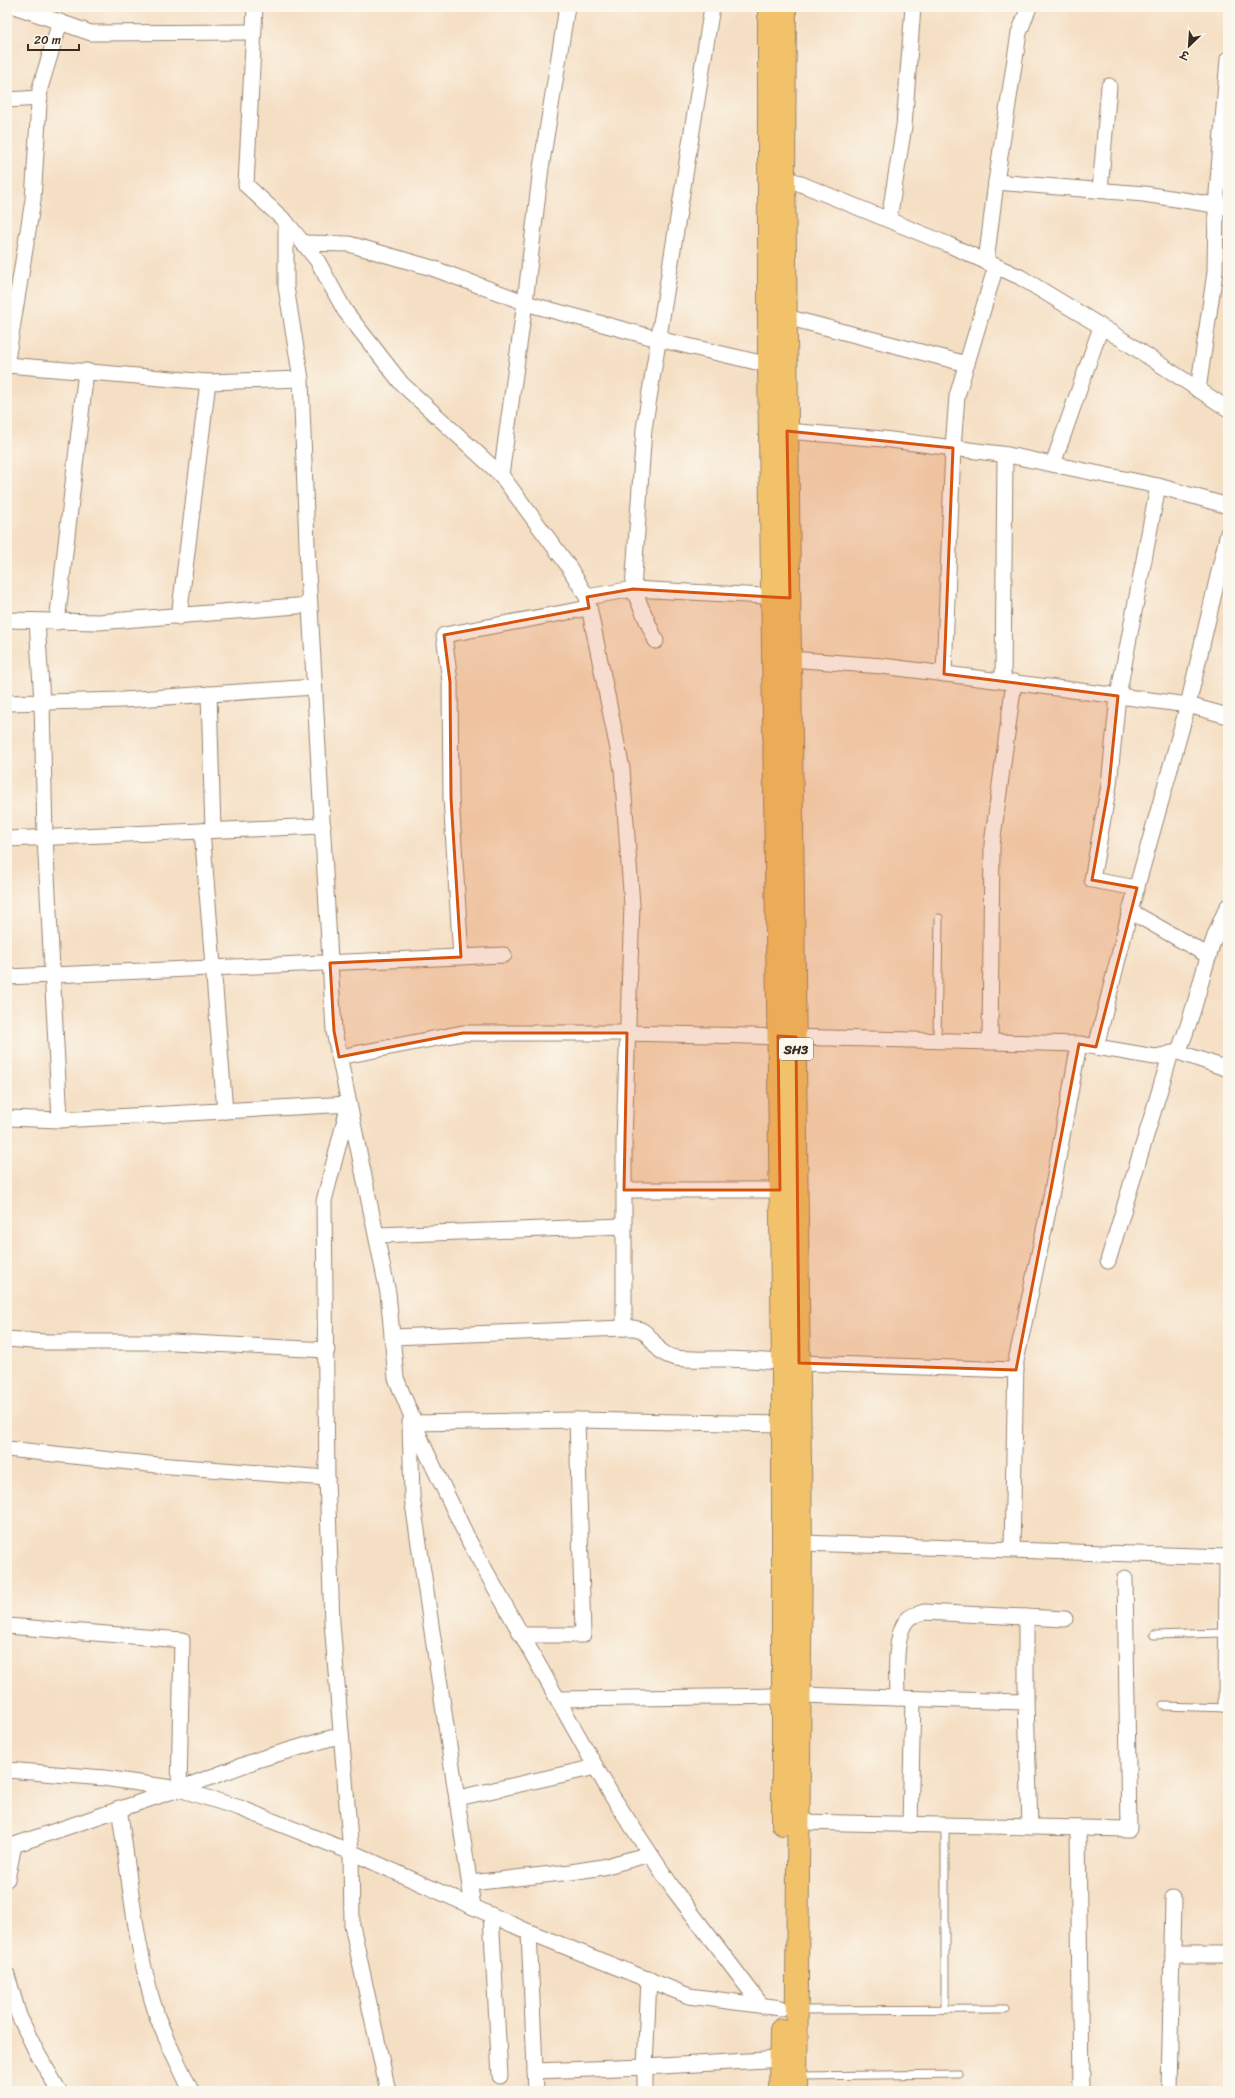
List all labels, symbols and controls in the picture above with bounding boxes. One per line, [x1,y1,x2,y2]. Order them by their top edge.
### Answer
scale bar [28,26,79,52]
north arrow [1169,26,1209,66]
text: 20 m [34,29,61,51]
text: उ [1176,44,1193,65]
road number: SH3 [779,1038,813,1060]

